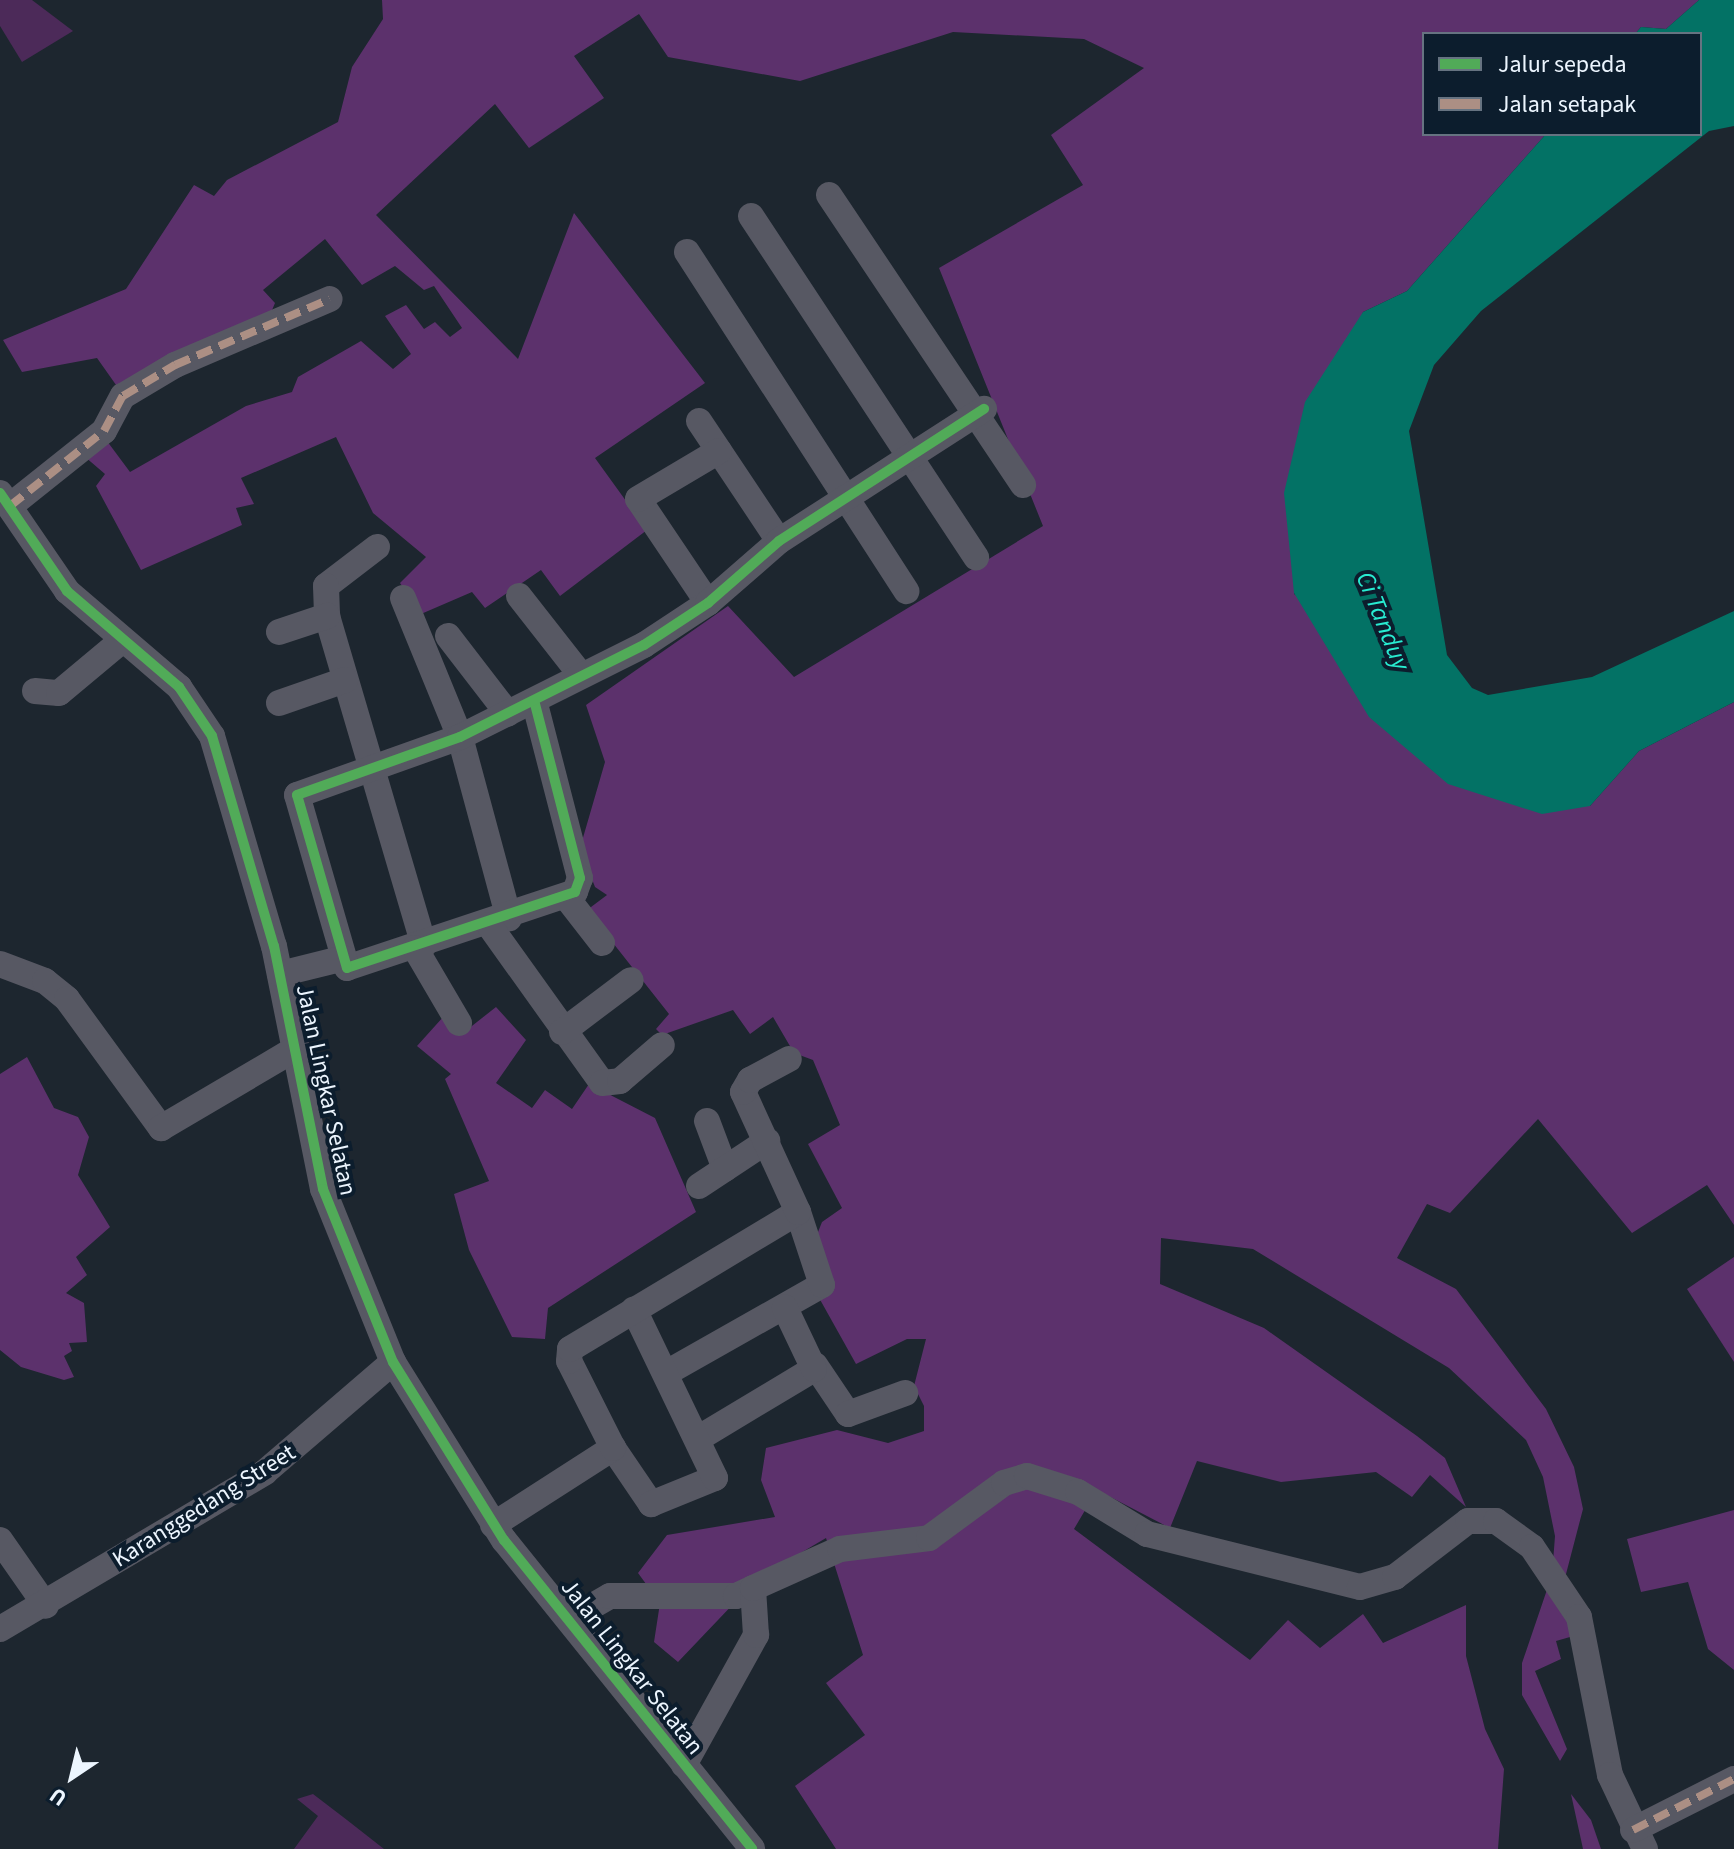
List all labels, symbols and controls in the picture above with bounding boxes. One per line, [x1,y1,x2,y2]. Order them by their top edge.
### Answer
legend [1422,32,1702,136]
text: Jalur sepeda [1498,47,1627,82]
text: Jalan setapak [1498,87,1636,122]
water label: Ci Tanduy [1349,567,1417,675]
street label: Jalan Lingkar Selatan [290,982,362,1198]
street label: Karanggedang Street [107,1438,301,1574]
street label: Jalan Lingkar Selatan [555,1573,709,1761]
north arrow [32,1737,112,1817]
text: U [43,1779,73,1814]

